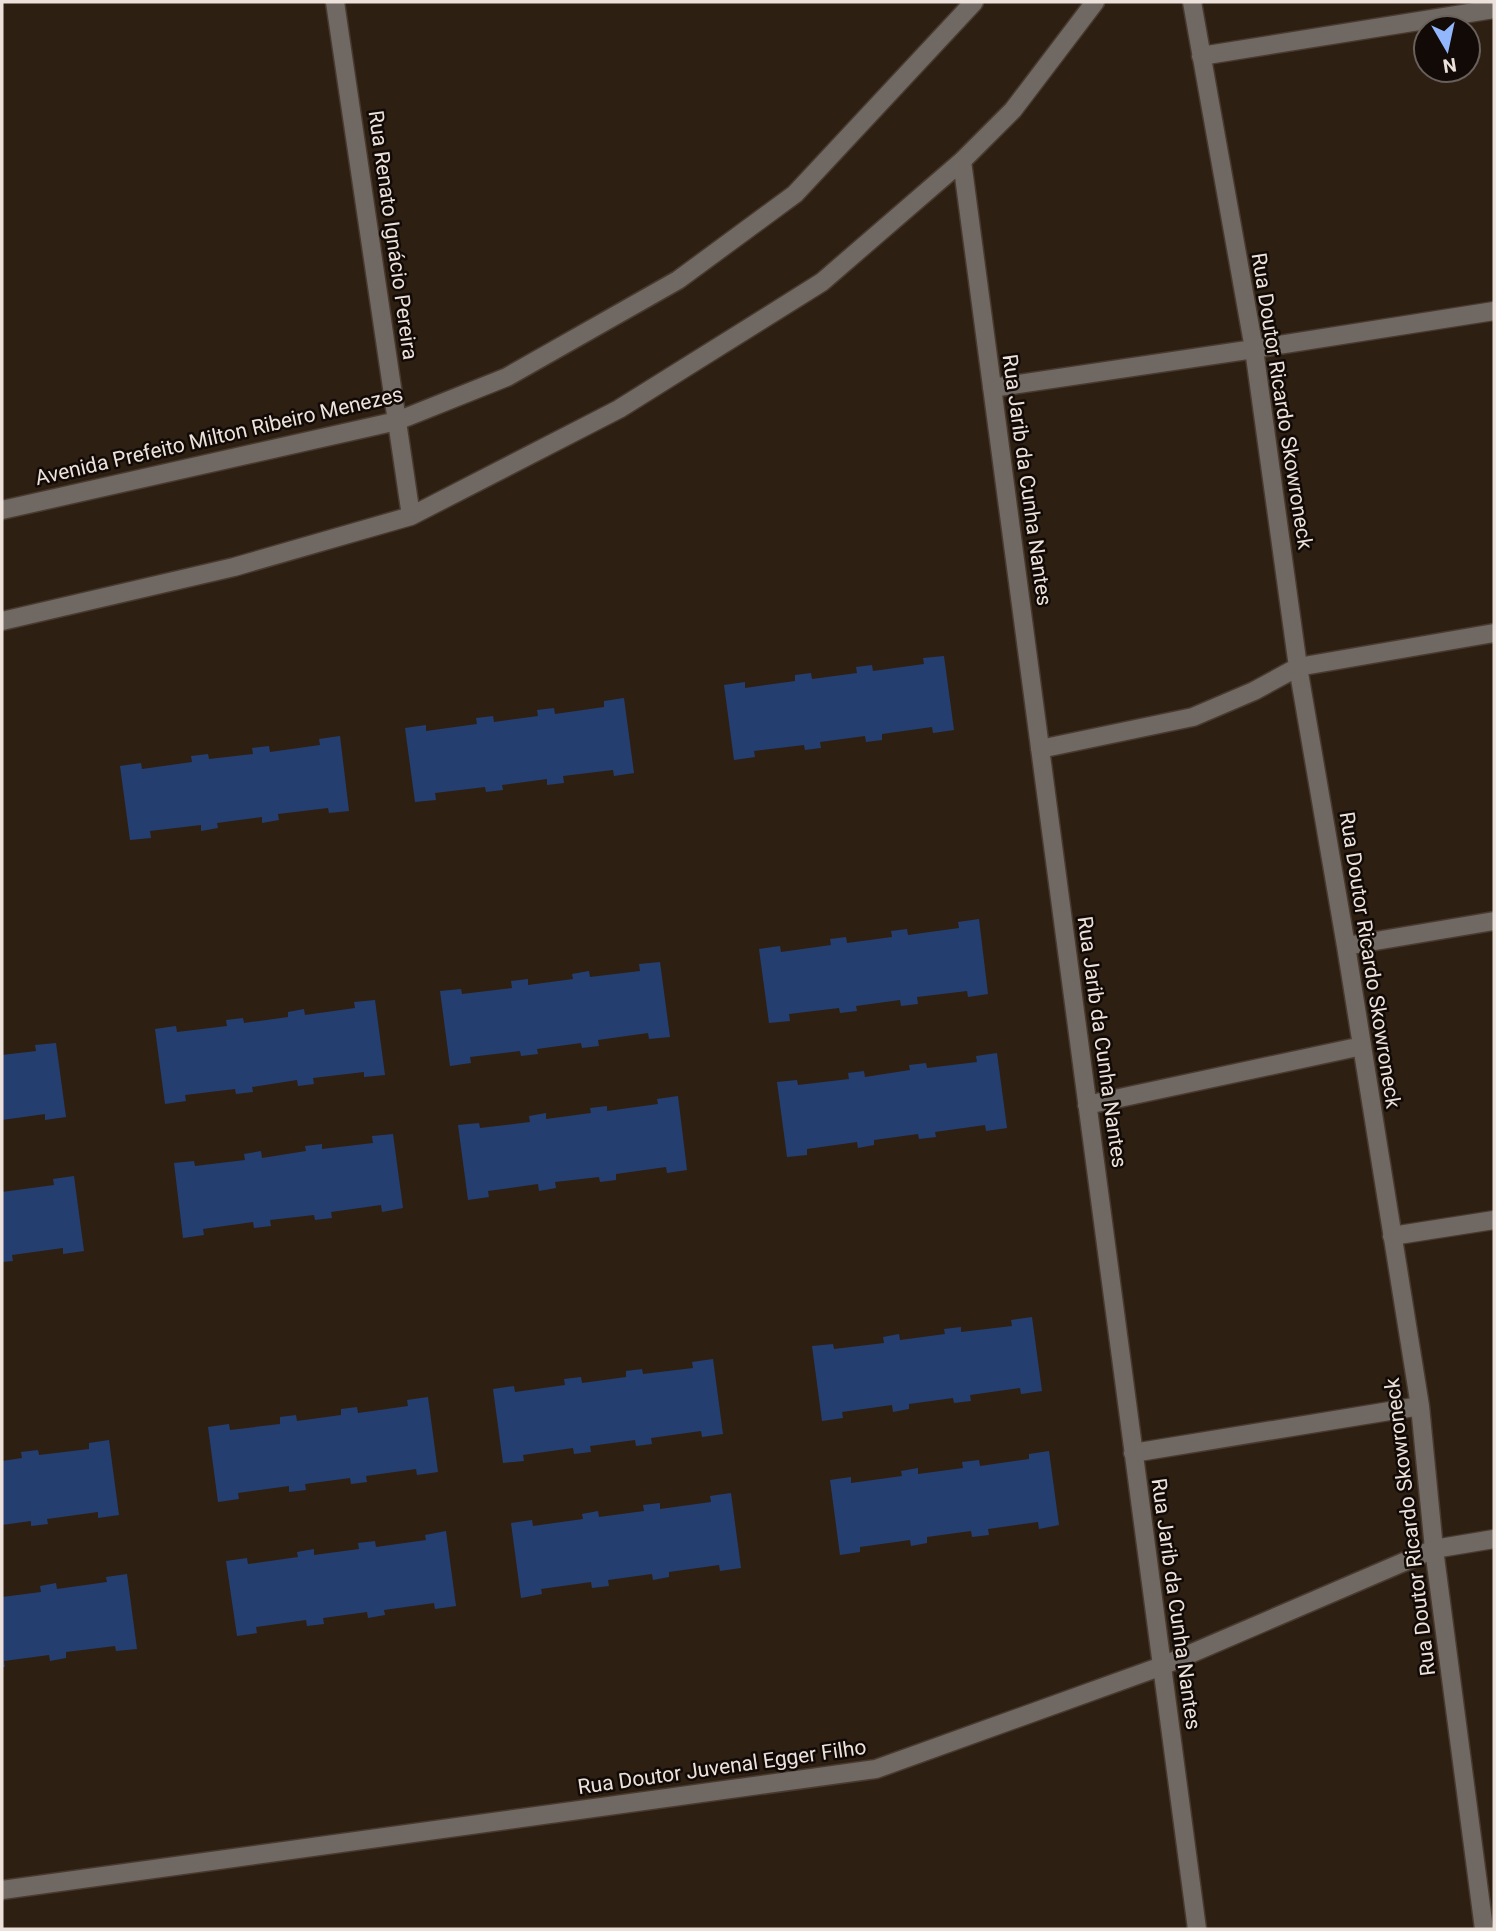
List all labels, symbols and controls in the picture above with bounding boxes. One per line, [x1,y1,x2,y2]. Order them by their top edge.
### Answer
north arrow [1412,14,1482,84]
text: N [1441,53,1458,78]
street label: Rua Renato Ignácio Pereira [364,109,422,361]
street label: Rua Doutor Ricardo Skowroneck [1247,251,1317,551]
street label: Rua Jarib da Cunha Nantes [997,353,1057,607]
street label: Avenida Prefeito Milton Ribeiro Menezes [33,382,405,490]
street label: Rua Doutor Ricardo Skowroneck [1335,810,1405,1110]
street label: Rua Jarib da Cunha Nantes [1072,915,1132,1169]
street label: Rua Doutor Ricardo Skowroneck [1380,1376,1440,1677]
street label: Rua Jarib da Cunha Nantes [1146,1477,1206,1731]
street label: Rua Doutor Juvenal Egger Filho [576,1735,868,1799]

